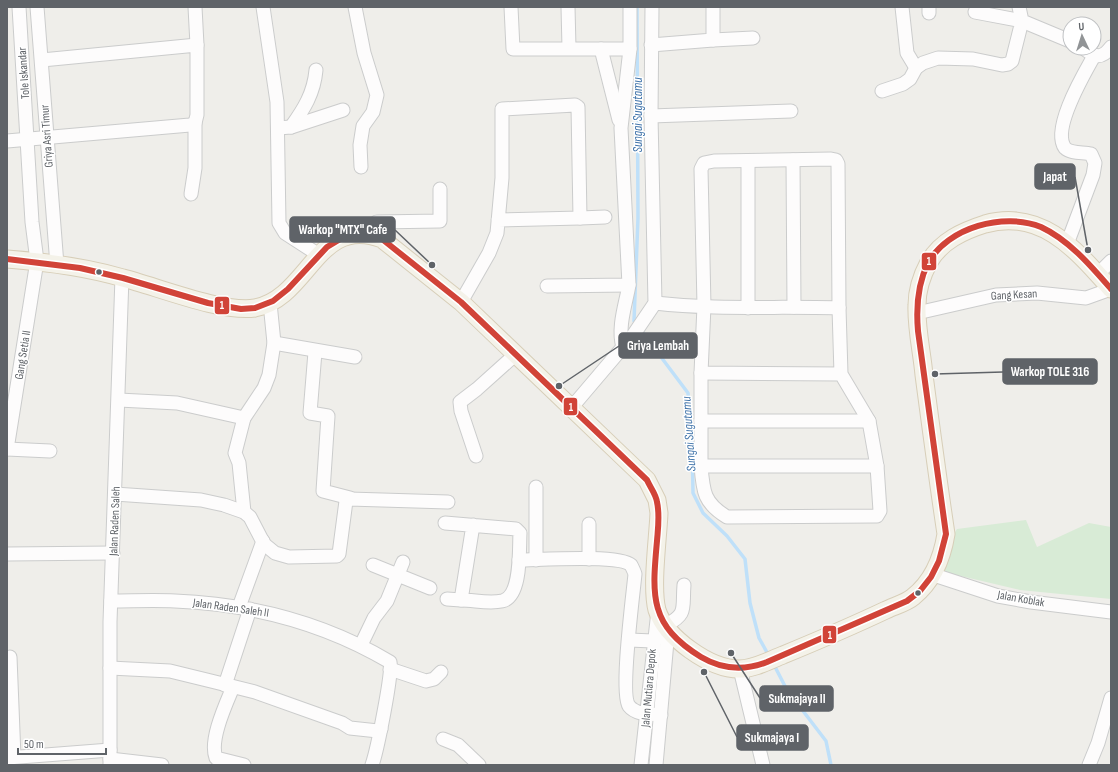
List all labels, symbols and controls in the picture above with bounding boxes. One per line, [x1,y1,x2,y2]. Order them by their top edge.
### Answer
north arrow [1062,16,1102,56]
text: U [1078,20,1085,33]
street label: Tole Iskandar [15,46,33,100]
water label: Sungai Sugutamu [630,77,646,153]
street label: Griya Asri Timur [37,104,57,168]
callout: Japat [1035,164,1075,189]
text: Japat [1042,169,1067,185]
callout: Warkop "MTX" Cafe [290,217,395,242]
text: Warkop "MTX" Cafe [299,222,388,238]
line badge: 1 [921,252,937,271]
text: 1 [927,255,932,268]
unlabelled marker [94,267,104,277]
street label: Gang Kesan [990,286,1038,304]
line badge: 1 [214,296,230,315]
text: 1 [220,299,225,312]
street label: Gang Setia II [12,329,34,381]
callout: Griya Lembah [619,333,697,358]
text: Griya Lembah [627,338,689,354]
callout: Warkop TOLE 316 [1003,359,1097,384]
text: Warkop TOLE 316 [1011,364,1089,380]
water label: Sungai Sugutamu [678,395,700,472]
line badge: 1 [563,397,578,416]
text: 1 [569,401,574,414]
street label: Jalan Raden Saleh [106,486,124,557]
street label: Jalan Koblak [995,587,1046,611]
unlabelled marker [913,588,923,598]
street label: Jalan Raden Saleh II [191,595,270,621]
line badge: 1 [822,625,837,644]
text: 1 [828,629,833,642]
street label: Jalan Mutiara Depok [638,648,660,729]
callout: Sukmajaya II [760,686,833,711]
text: Sukmajaya II [768,691,826,707]
callout: Sukmajaya I [737,725,808,750]
scale bar [18,730,106,756]
text: Sukmajaya I [745,730,799,746]
text: 50 m [24,737,44,752]

